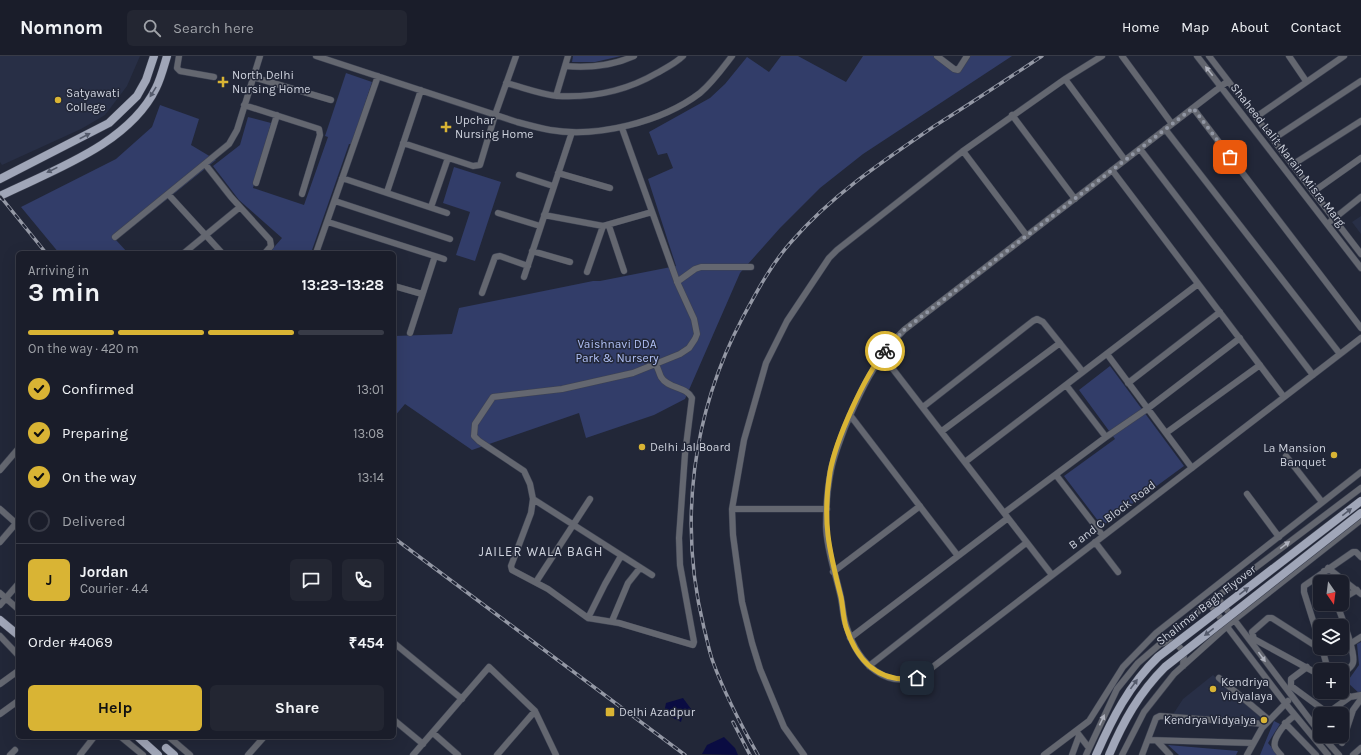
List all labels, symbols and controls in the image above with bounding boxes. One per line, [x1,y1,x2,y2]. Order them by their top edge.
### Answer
search box [127,10,407,46]
text: Nomnom [20,17,103,39]
icon: search [141,17,163,39]
text: Search here [173,19,254,37]
text: Home [1122,19,1159,36]
text: Map [1181,19,1209,36]
text: About [1231,19,1269,36]
text: Contact [1291,19,1341,36]
one-way arrow [1204,65,1213,76]
place label: North Delhi Nursing Home [232,68,311,96]
marker: North Delhi Nursing Home [217,76,229,88]
street label: Shaheed Lalit Narain Misra Marg [1228,81,1348,230]
place label: Satyawati College [66,86,120,114]
one-way arrow [150,86,157,98]
marker: Satyawati College [53,95,63,105]
place label: Upchar Nursing Home [455,113,534,141]
marker: Upchar Nursing Home [440,121,452,133]
one-way arrow [79,133,90,139]
pin [1213,140,1247,174]
icon: bag [1219,146,1241,168]
one-way arrow [46,167,58,173]
text: Arriving in [28,263,89,278]
text: 13:23–13:28 [302,276,384,294]
text: 3 min [28,277,100,308]
courier [865,331,905,371]
park label: Vaishnavi DDA Park & Nursery [575,337,659,365]
icon: bike [874,340,896,362]
text: On the way · 420 m [28,341,139,356]
icon: check [28,378,50,400]
text: Confirmed [62,380,134,398]
text: 13:01 [357,382,384,397]
icon: check [28,422,50,444]
text: Preparing [62,424,128,442]
text: 13:08 [353,426,384,441]
place label: Delhi Jal Board [650,440,731,454]
place label: La Mansion Banquet [1263,441,1326,469]
marker: Delhi Jal Board [637,442,647,452]
marker: La Mansion Banquet [1329,450,1339,460]
icon: check [28,466,50,488]
text: On the way [62,468,136,486]
text: 13:14 [357,470,384,485]
street label: B and C Block Road [1066,478,1158,552]
one-way arrow [1341,508,1352,516]
text: Delivered [62,512,126,530]
one-way arrow [1280,541,1290,549]
district label: JAILER WALA BAGH [479,544,603,559]
button: chat [290,559,332,601]
button: phone [342,559,384,601]
street label: Shalimar Bagh Flyover [1153,561,1259,648]
text: Jordan [80,563,128,581]
text: J [46,571,52,589]
north arrow [1313,575,1349,611]
map controls [1313,575,1349,743]
text: Courier · 4.4 [80,581,148,596]
one-way arrow [1238,587,1249,595]
button: layers [1313,619,1349,655]
one-way arrow [1203,627,1214,636]
text: Order #4069 [28,633,113,651]
text: ₹454 [349,634,384,652]
one-way arrow [1258,652,1266,663]
pin [900,661,934,695]
button: + [1313,663,1349,699]
icon: home [906,667,928,689]
place label: Kendriya Vidyalaya [1221,675,1273,703]
one-way arrow [1130,679,1138,689]
marker: Kendriya Vidyalaya [1208,684,1218,694]
button: Help [28,685,202,731]
button: Share [210,685,384,731]
place label: Delhi Azadpur [619,705,696,719]
marker: Delhi Azadpur [604,706,616,718]
button: − [1313,707,1349,743]
place label: Kendrya Vidyalya [1164,713,1256,727]
one-way arrow [1099,714,1105,725]
marker: Kendrya Vidyalya [1259,715,1269,725]

